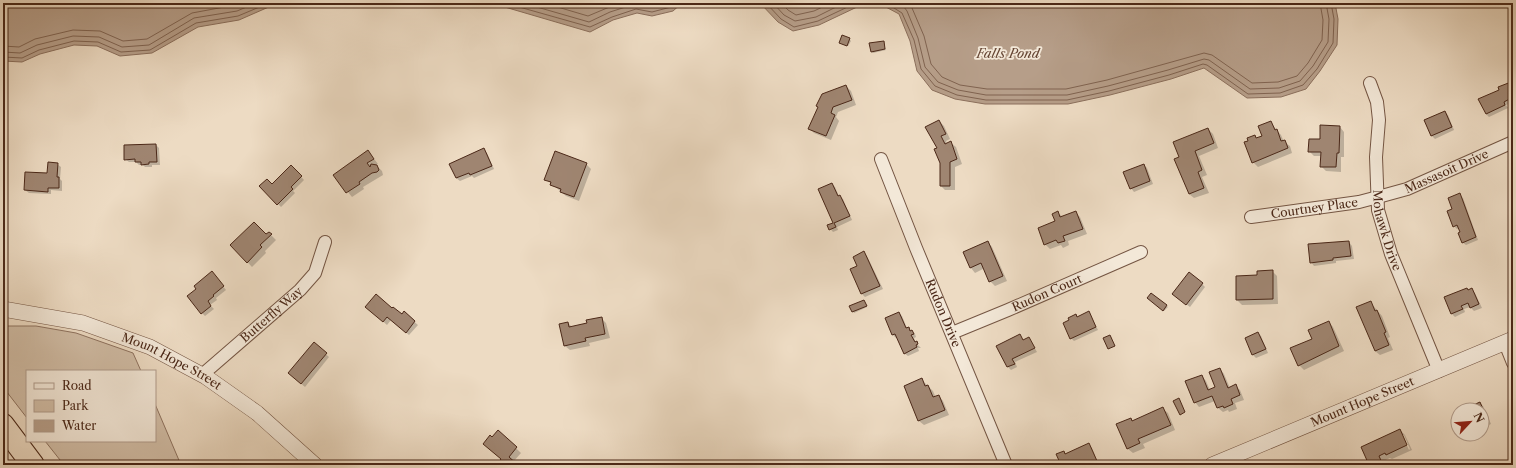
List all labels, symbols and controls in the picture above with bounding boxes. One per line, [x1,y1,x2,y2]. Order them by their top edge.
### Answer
water label: Falls Pond [976,45,1041,61]
street label: Massasoit Drive [1402,146,1491,196]
street label: Mohawk Drive [1370,189,1405,273]
street label: Courtney Place [1270,194,1359,221]
street label: Rudon Court [1009,270,1085,314]
street label: Rudon Drive [923,276,964,350]
street label: Butterfly Way [237,283,306,345]
street label: Mount Hope Street [120,329,225,393]
legend [26,370,156,442]
street label: Mount Hope Street [1308,373,1417,430]
text: Road [62,378,92,393]
text: Park [62,398,89,413]
north arrow [1450,402,1490,442]
text: N [1471,410,1488,425]
text: Water [61,418,96,433]

